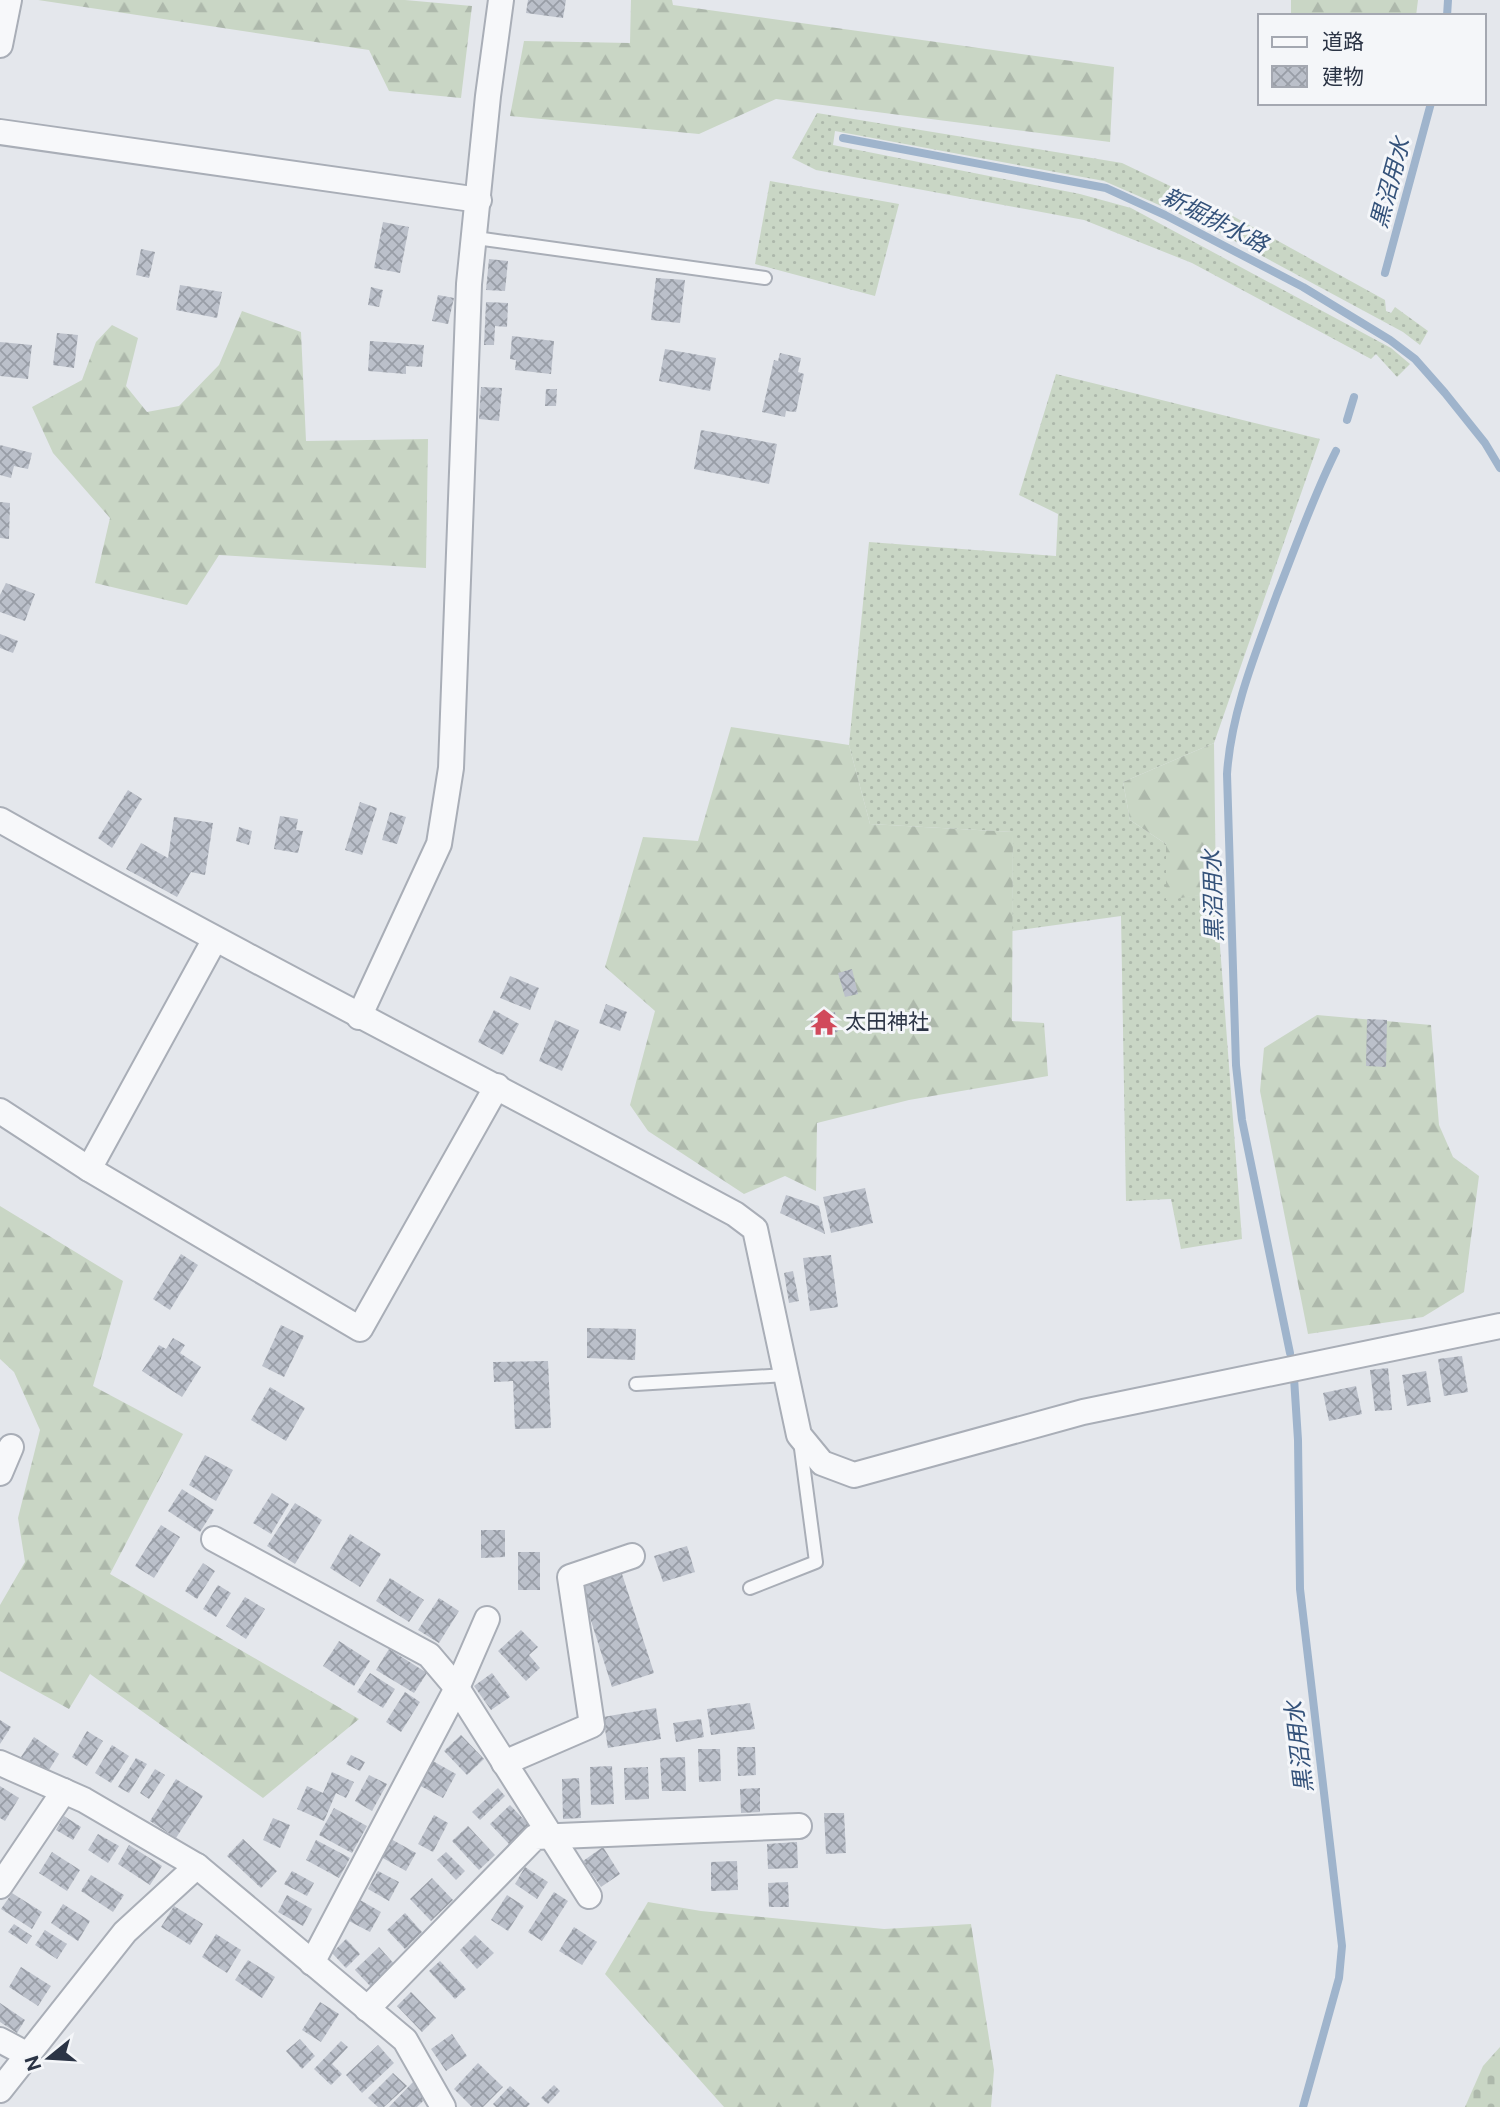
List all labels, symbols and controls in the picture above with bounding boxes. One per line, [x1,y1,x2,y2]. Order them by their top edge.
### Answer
legend [1258,14,1486,105]
text: 道路 [1322,29,1364,54]
text: 建物 [1322,64,1364,89]
water label: 黒沼用水 [1365,132,1415,231]
water label: 新堀排水路 [1158,181,1274,259]
water label: 黒沼用水 [1197,847,1228,942]
temple icon: 太田神社 [809,1007,839,1037]
place label: 太田神社 [845,1009,929,1034]
water label: 黒沼用水 [1279,1697,1318,1794]
north arrow [14,2023,84,2093]
text: N [20,2053,46,2074]

